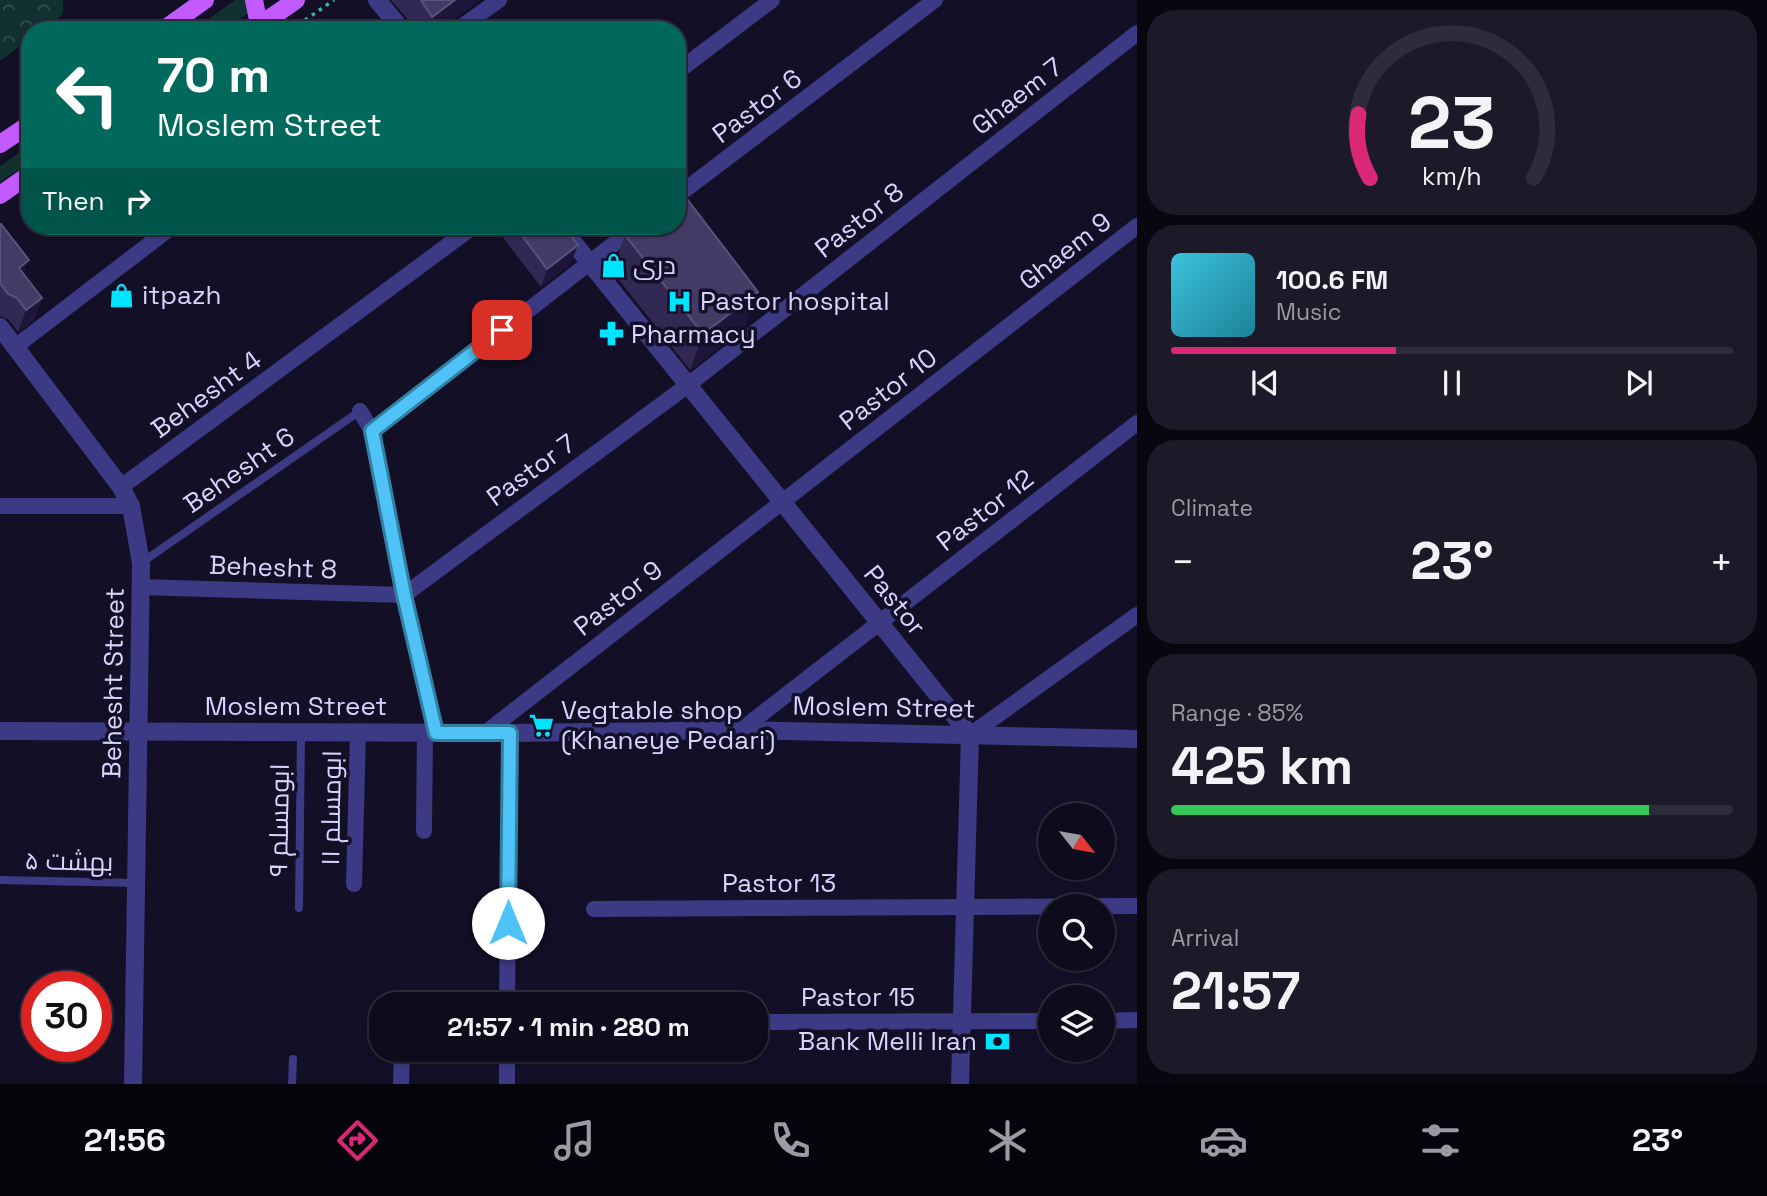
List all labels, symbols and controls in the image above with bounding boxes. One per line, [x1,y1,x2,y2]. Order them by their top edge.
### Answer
text: 70 m [157,44,270,106]
icon: left [42,49,133,140]
street label: Ghaem 7 [964,50,1070,142]
street label: Pastor 6 [705,61,809,151]
text: 23 [1408,77,1496,170]
text: Moslem Street [157,105,382,145]
text: km/h [1422,160,1482,192]
street label: Pastor 8 [808,175,910,265]
icon: right [119,182,157,220]
text: Then [42,184,105,218]
street label: Ghaem 9 [1012,204,1118,298]
place label: دری [633,248,676,282]
shop icon: دری [599,251,627,279]
text: 100.6 FM [1276,263,1388,297]
place label: itpazh [142,278,222,312]
shop icon: itpazh [108,281,136,309]
place label: Pastor hospital [700,284,890,318]
hospital icon: Pastor hospital [666,287,694,315]
text: Music [1276,297,1341,327]
pin [472,300,532,360]
icon: arrive [483,311,521,349]
place label: Pharmacy [631,317,756,351]
pharmacy icon: Pharmacy [597,320,625,348]
street label: Pastor 10 [832,340,944,438]
street label: Behesht 4 [144,343,268,445]
icon: previous [1246,364,1284,402]
icon: pause [1433,364,1471,402]
icon: next [1620,364,1658,402]
street label: Behesht 6 [177,419,301,521]
street label: Pastor 7 [480,426,582,514]
street label: Pastor 12 [930,461,1040,559]
text: Climate [1171,493,1253,523]
text: 23° [1411,528,1494,594]
text: − [1171,538,1195,586]
text: + [1709,538,1733,586]
street label: Behesht 8 [208,548,338,586]
street label: Pastor 9 [567,553,669,643]
street label: Pastor [856,558,934,642]
street label: Behesht Street [94,587,132,779]
street label: Moslem Street [792,688,976,726]
street label: Moslem Street [205,689,387,723]
place label: Vegtable shop (Khaneye Pedari) [561,693,775,757]
text: Range · 85% [1171,698,1303,728]
supermarket icon: Vegtable shop (Khaneye Pedari) [527,711,555,739]
text: 425 km [1171,733,1353,799]
street label: ابومسلم ۱۱ [313,750,350,866]
street label: ابومسلم ۹ [261,763,298,877]
north arrow [1038,803,1115,880]
map controls [1038,803,1115,1062]
street label: بهشت ۵ [24,843,114,879]
street label: Pastor 13 [722,866,836,900]
position arrow [471,886,545,960]
button: search [1038,894,1115,971]
text: Arrival [1171,923,1239,953]
text: 21:57 [1171,958,1300,1024]
speed limit sign: 30 [21,971,112,1062]
street label: Pastor 15 [801,980,915,1014]
button: layers [1038,985,1115,1062]
text: 21:57 · 1 min · 280 m [447,1010,690,1044]
place label: Bank Melli Iran [798,1024,977,1058]
bank icon: Bank Melli Iran [983,1027,1011,1055]
icon: directions [333,1116,382,1165]
icon: music [550,1116,599,1165]
icon: phone [766,1116,815,1165]
icon: climate [983,1116,1032,1165]
icon: car [1199,1116,1248,1165]
icon: filters [1416,1116,1465,1165]
text: 21:56 [84,1120,166,1160]
text: 23° [1632,1120,1683,1160]

